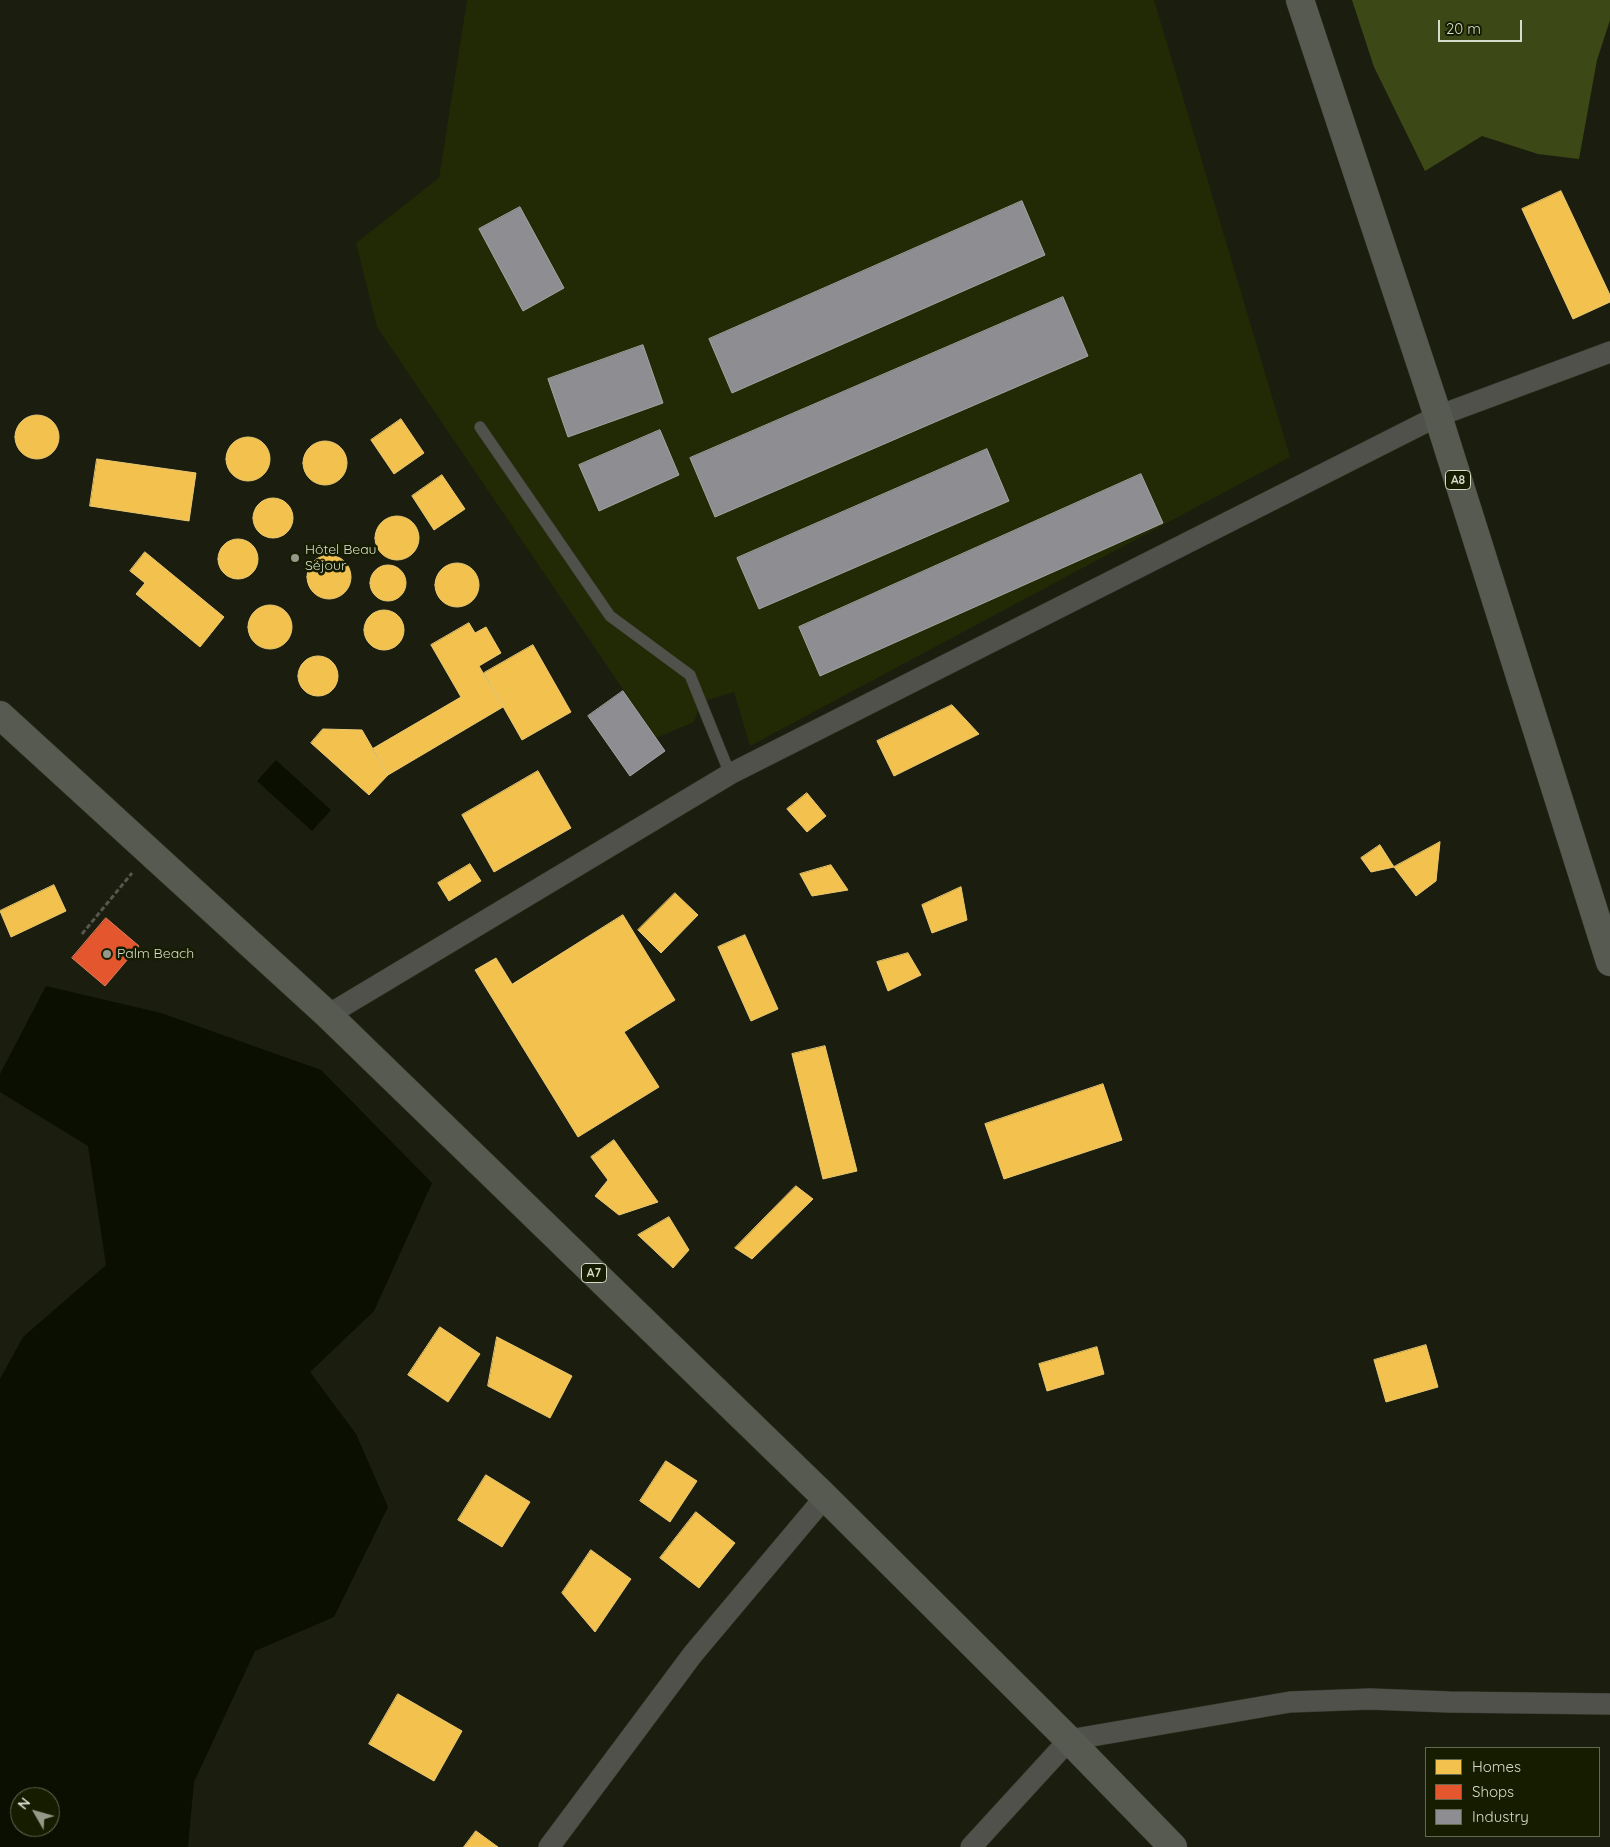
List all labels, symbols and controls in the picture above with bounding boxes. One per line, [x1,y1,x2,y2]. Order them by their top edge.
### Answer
scale bar [1440,10,1524,42]
text: 20 m [1446,19,1481,38]
road number: A8 [1446,470,1470,490]
place label: Hôtel Beau Séjour [305,542,377,574]
marker: Hôtel Beau Séjour [289,552,301,564]
place label: Palm Beach [117,946,194,962]
marker: Palm Beach [101,948,113,960]
road number: A7 [582,1264,606,1282]
legend [1425,1747,1600,1837]
text: Homes [1472,1757,1521,1776]
text: Shops [1472,1782,1514,1801]
north arrow [10,1787,60,1837]
text: N [14,1794,34,1813]
text: Industry [1472,1807,1529,1826]

